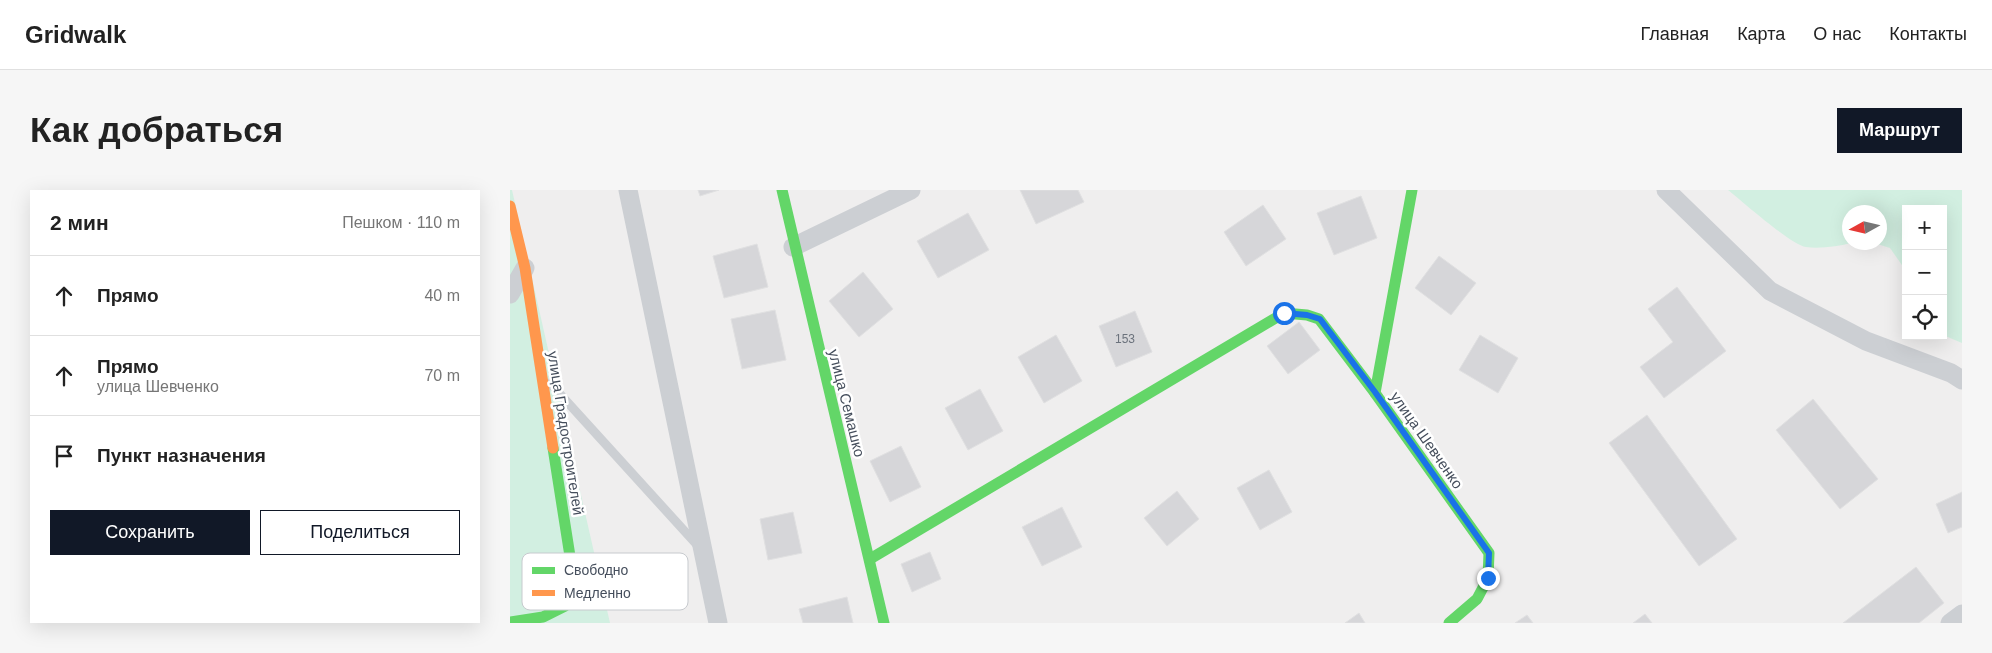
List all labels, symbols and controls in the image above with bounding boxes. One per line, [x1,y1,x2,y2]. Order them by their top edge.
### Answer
text: Gridwalk [25,21,126,48]
text: Главная [1641,24,1709,44]
text: Карта [1737,24,1785,44]
text: О нас [1813,24,1861,44]
text: Контакты [1889,24,1967,44]
button: Маршрут [1837,108,1962,153]
text: Как добраться [30,110,283,149]
north arrow [1842,205,1887,250]
map controls [1902,205,1947,340]
button: + [1902,205,1947,250]
text: 2 мин [50,211,109,234]
text: Пешком · 110 m [342,214,460,231]
button: − [1902,250,1947,295]
icon: ahead [50,282,78,310]
text: Прямо [97,285,159,306]
text: 40 m [424,287,460,304]
button: locate [1902,295,1947,340]
route start [1273,302,1296,325]
house number: 153 [1115,332,1135,346]
street label: улица Семашко [825,347,869,459]
street label: улица Градостроителей [545,350,587,516]
text: Прямо [97,356,159,377]
icon: ahead [50,362,78,390]
text: 70 m [424,367,460,384]
text: улица Шевченко [97,378,219,395]
street label: улица Шевченко [1387,388,1467,492]
icon: arrive [50,442,78,470]
text: Пункт назначения [97,445,266,466]
button: Сохранить [50,510,250,555]
button: Поделиться [260,510,460,555]
legend [522,553,688,610]
text: Свободно [564,562,629,578]
route end [1477,567,1500,590]
text: Медленно [564,585,631,601]

